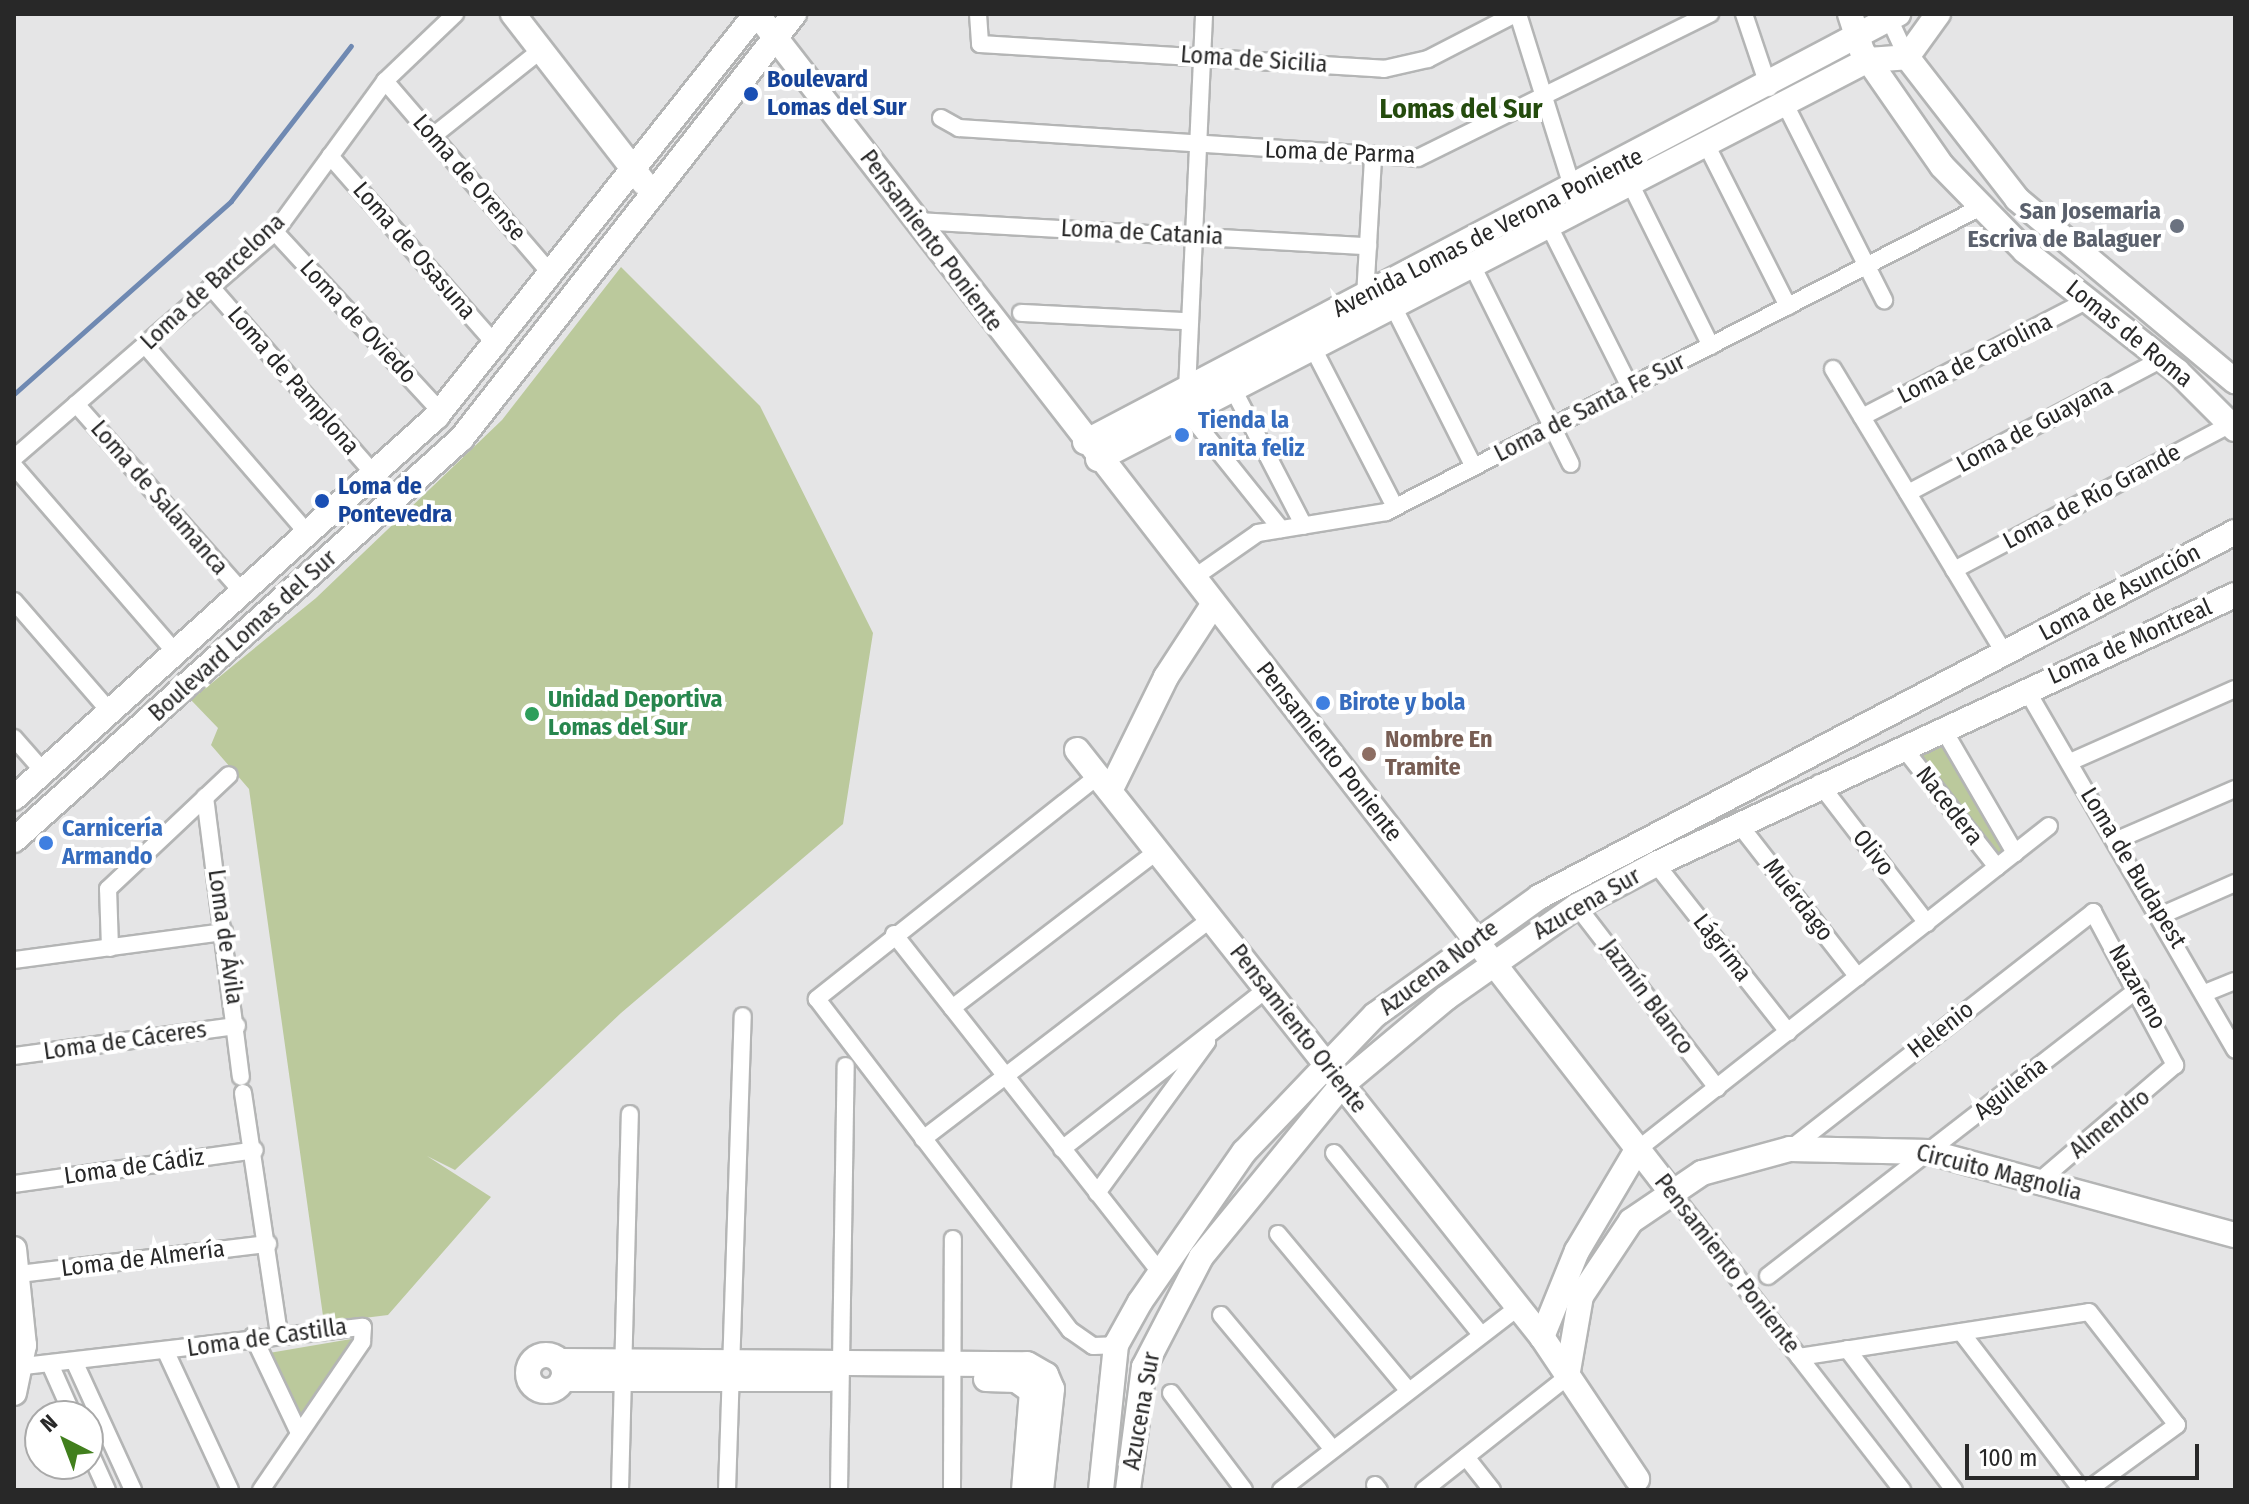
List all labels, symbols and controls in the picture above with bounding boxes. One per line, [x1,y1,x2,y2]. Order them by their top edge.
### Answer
street label: Loma de Sicilia [1179,40,1329,80]
place label: Boulevard Lomas del Sur [767,66,907,122]
marker: Boulevard Lomas del Sur [742,85,760,103]
district label: Lomas del Sur [1380,92,1542,126]
street label: Loma de Orense [406,109,532,247]
street label: Loma de Parma [1264,136,1416,170]
street label: Avenida Lomas de Verona Poniente [1328,142,1648,324]
street label: Pensamiento Poniente [853,145,1009,337]
street label: Loma de Osasuna [346,176,482,326]
place label: San Josemaria Escriva de Balaguer [1967,198,2161,254]
street label: Loma de Barcelona [135,208,291,356]
street label: Loma de Catania [1060,214,1224,252]
marker: San Josemaria Escriva de Balaguer [2168,217,2186,235]
street label: Loma de Oviedo [294,254,422,390]
street label: Lomas de Roma [2060,274,2198,394]
street label: Loma de Pamplona [221,301,365,461]
street label: Loma de Carolina [1893,308,2057,410]
street label: Loma de Santa Fe Sur [1490,347,1690,469]
street label: Loma de Guayana [1952,373,2118,479]
place label: Tienda la ranita feliz [1198,407,1305,463]
street label: Loma de Salamanca [84,415,234,581]
marker: Tienda la ranita feliz [1173,426,1191,444]
street label: Loma de Río Grande [1998,438,2186,556]
place label: Loma de Pontevedra [338,473,452,529]
marker: Loma de Pontevedra [313,492,331,510]
street label: Loma de Asunción [2034,538,2206,648]
street label: Boulevard Lomas del Sur [143,544,343,728]
street label: Loma de Montreal [2044,593,2216,691]
street label: Pensamiento Poniente [1250,656,1408,848]
place label: Unidad Deportiva Lomas del Sur [548,686,722,742]
place label: Birote y bola [1339,689,1465,717]
marker: Birote y bola [1314,694,1332,712]
marker: Unidad Deportiva Lomas del Sur [523,705,541,723]
place label: Nombre En Tramite [1385,726,1493,782]
marker: Nombre En Tramite [1360,745,1378,763]
street label: Nacedera [1909,761,1989,851]
street label: Loma de Budapest [2074,783,2192,953]
place label: Carnicería Armando [62,815,163,871]
street label: Olivo [1846,824,1900,882]
marker: Carnicería Armando [37,834,55,852]
street label: Muérdago [1757,853,1839,947]
street label: Azucena Sur [1528,862,1646,946]
street label: Loma de Ávila [201,868,249,1006]
street label: Lágrima [1687,908,1757,988]
street label: Azucena Norte [1374,914,1504,1022]
street label: Jazmín Blanco [1594,934,1700,1060]
street label: Pensamiento Oriente [1223,939,1373,1119]
street label: Nazareno [2102,940,2172,1034]
street label: Helenio [1902,995,1980,1065]
street label: Loma de Cáceres [42,1015,208,1067]
street label: Aguileña [1969,1052,2053,1126]
street label: Almendro [2064,1083,2156,1165]
street label: Circuito Magnolia [1913,1139,2085,1207]
street label: Loma de Cádiz [62,1143,206,1191]
street label: Pensamiento Poniente [1648,1168,1806,1360]
street label: Loma de Almería [60,1235,226,1283]
street label: Loma de Castilla [185,1313,349,1363]
street label: Azucena Sur [1117,1350,1167,1472]
north arrow [24,1400,104,1480]
text: N [35,1409,63,1438]
scale bar [1969,1428,2203,1478]
text: 100 m [1979,1444,2037,1472]

